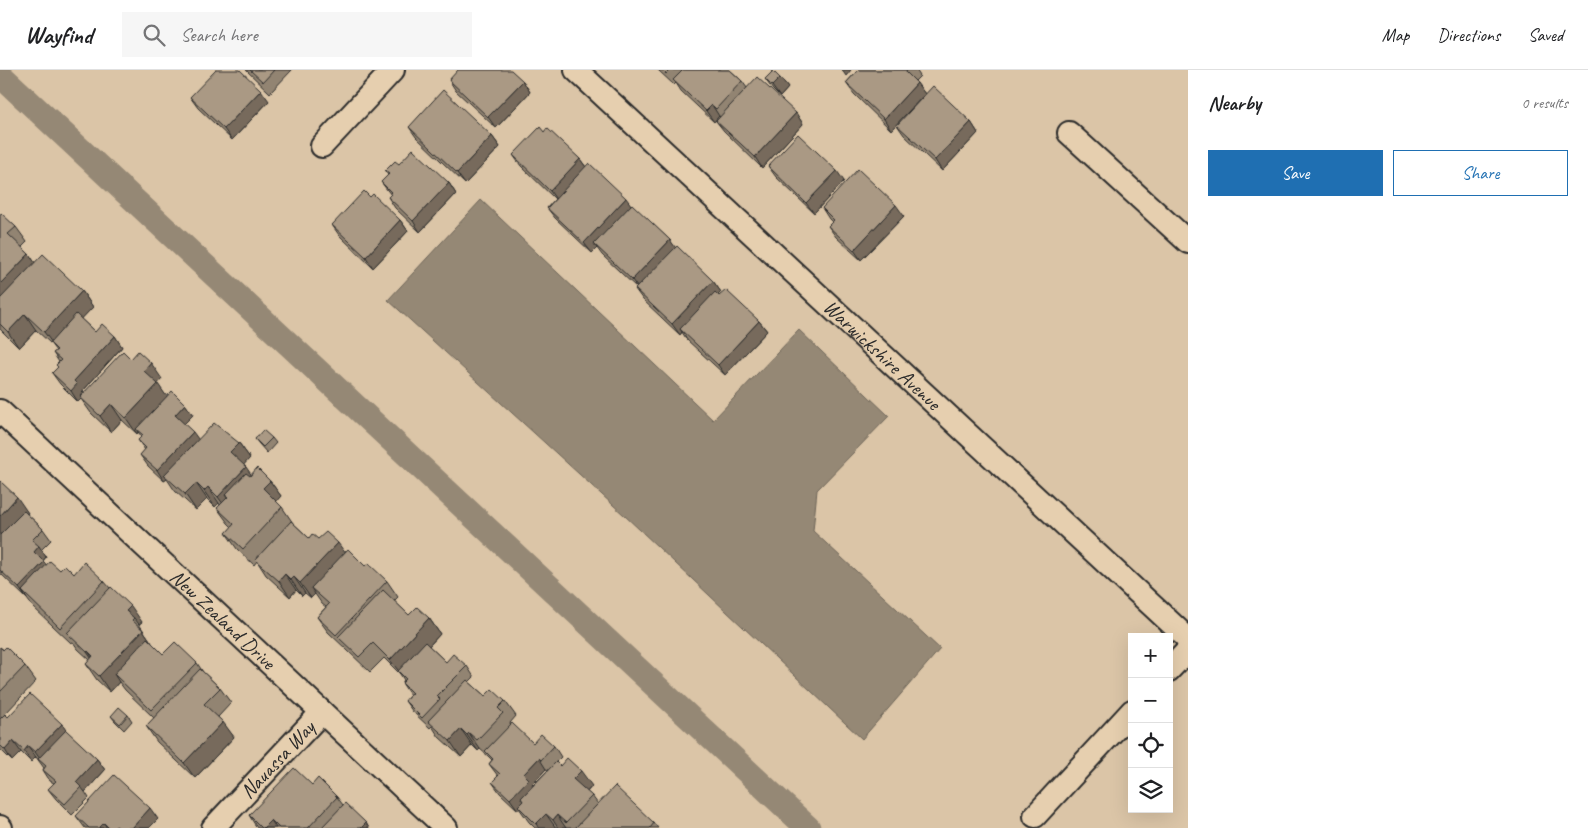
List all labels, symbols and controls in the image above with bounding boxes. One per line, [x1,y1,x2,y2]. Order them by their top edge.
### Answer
search box [122,12,472,57]
text: Wayfind [25,20,92,50]
icon: search [140,21,168,49]
text: Search here [180,23,258,47]
text: Map [1382,24,1409,46]
text: Directions [1437,24,1500,46]
text: Saved [1528,24,1563,46]
text: Nearby [1208,90,1261,116]
text: 0 results [1521,93,1568,113]
button: Save [1208,150,1383,196]
button: Share [1393,150,1568,196]
street label: Warwickshire Avenue [818,294,948,417]
street label: New Zealand Drive [165,564,282,676]
map controls [1128,633,1173,813]
button: + [1128,633,1173,678]
button: − [1128,678,1173,723]
street label: Nauassa Way [235,714,321,804]
button: locate [1128,723,1173,768]
button: layers [1128,768,1173,813]

